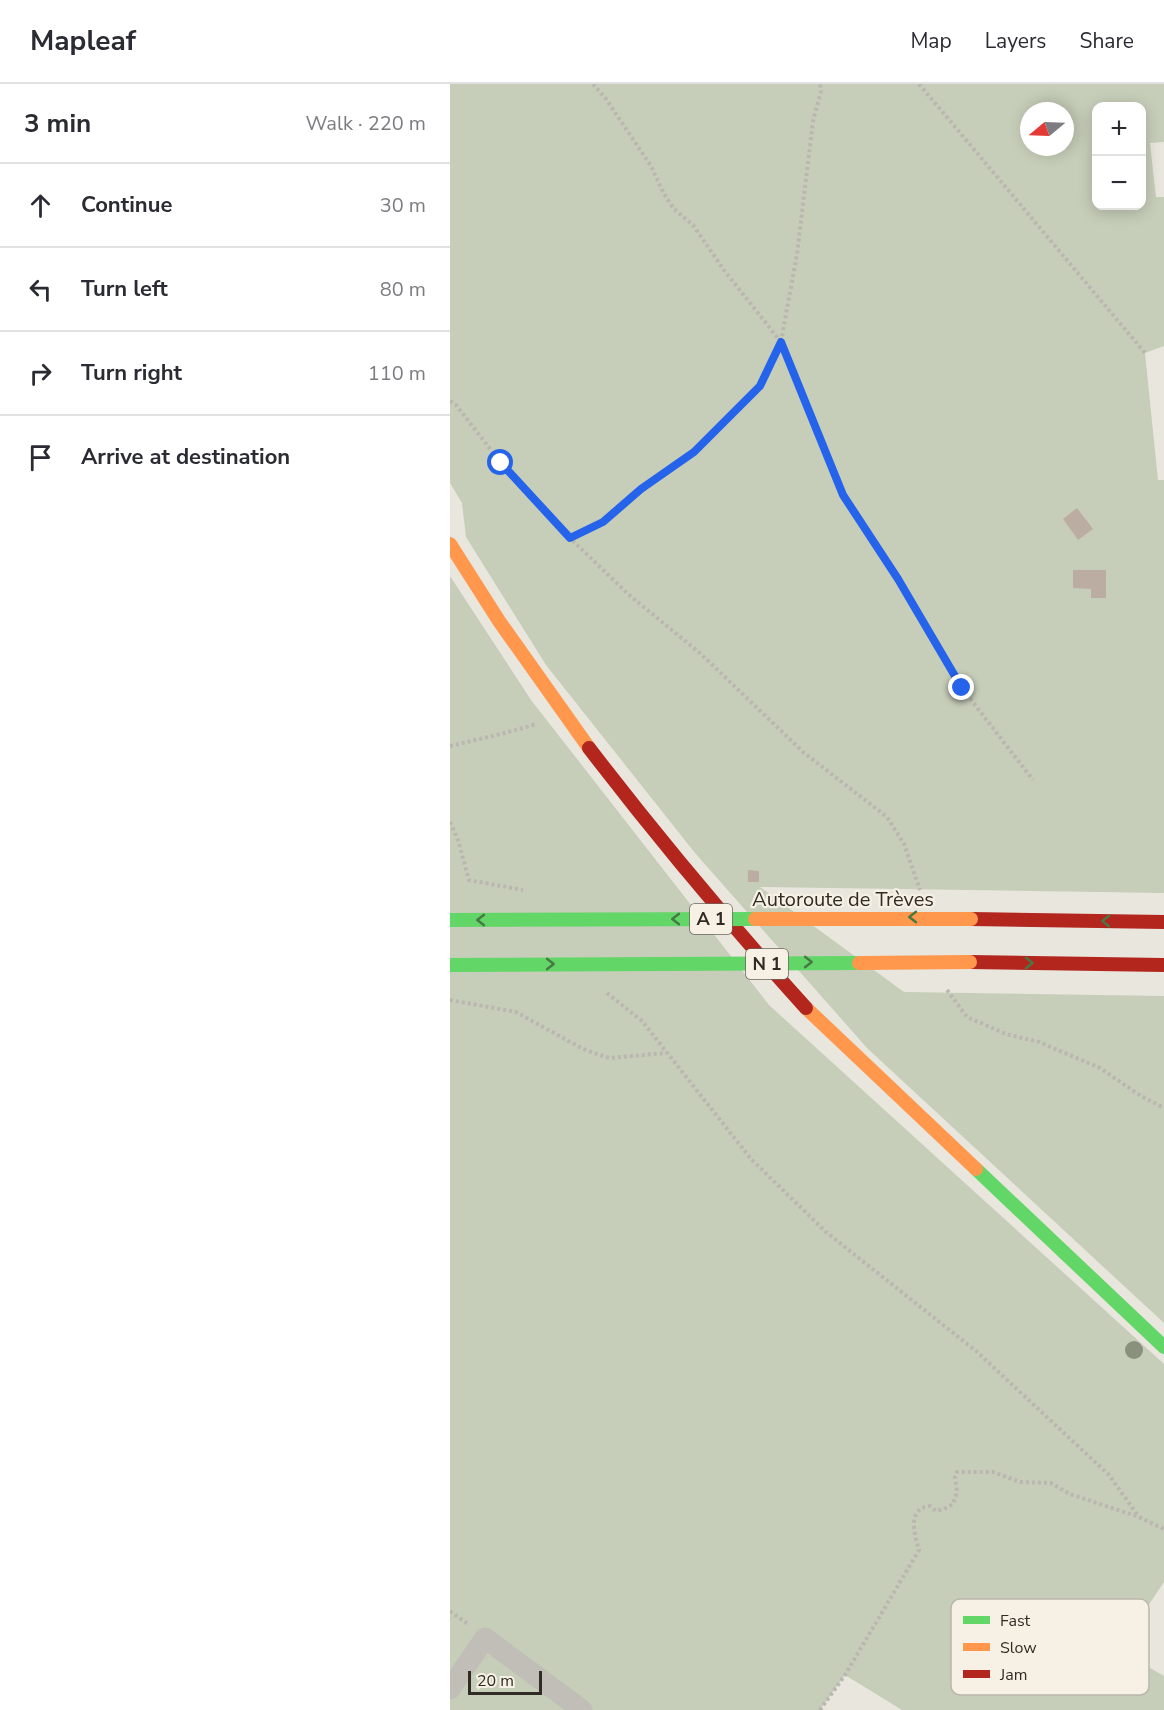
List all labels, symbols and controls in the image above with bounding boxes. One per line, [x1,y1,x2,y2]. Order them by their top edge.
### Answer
text: Mapleaf [30,22,136,60]
text: Map [910,27,952,55]
text: Layers [985,27,1046,55]
text: Share [1079,27,1134,55]
north arrow [1020,102,1074,156]
map controls [1092,102,1146,210]
button: + [1092,102,1146,156]
text: 3 min [24,106,91,141]
text: Walk · 220 m [306,110,426,137]
button: − [1092,156,1146,210]
icon: ahead [24,189,57,222]
text: Continue [81,190,172,220]
text: 30 m [380,192,426,219]
icon: left [24,273,57,306]
text: Turn left [81,274,168,304]
text: 80 m [380,276,426,303]
icon: right [24,357,57,390]
text: Turn right [81,358,182,388]
text: 110 m [368,360,426,387]
icon: arrive [24,441,57,474]
text: Arrive at destination [81,442,290,472]
route start [487,449,513,475]
route end [948,674,974,700]
street label: Autoroute de Trèves [752,886,934,913]
road number: A 1 [690,904,732,934]
one-way arrow [908,911,917,924]
one-way arrow [671,913,680,925]
one-way arrow [476,914,485,926]
one-way arrow [1101,915,1110,927]
road number: N 1 [746,949,788,979]
one-way arrow [804,956,813,968]
one-way arrow [1024,957,1033,969]
one-way arrow [546,958,555,970]
legend [951,1599,1149,1695]
text: Fast [1000,1610,1031,1632]
text: Slow [1000,1637,1037,1659]
text: Jam [999,1664,1027,1686]
scale bar [468,1668,542,1696]
text: 20 m [477,1670,514,1692]

